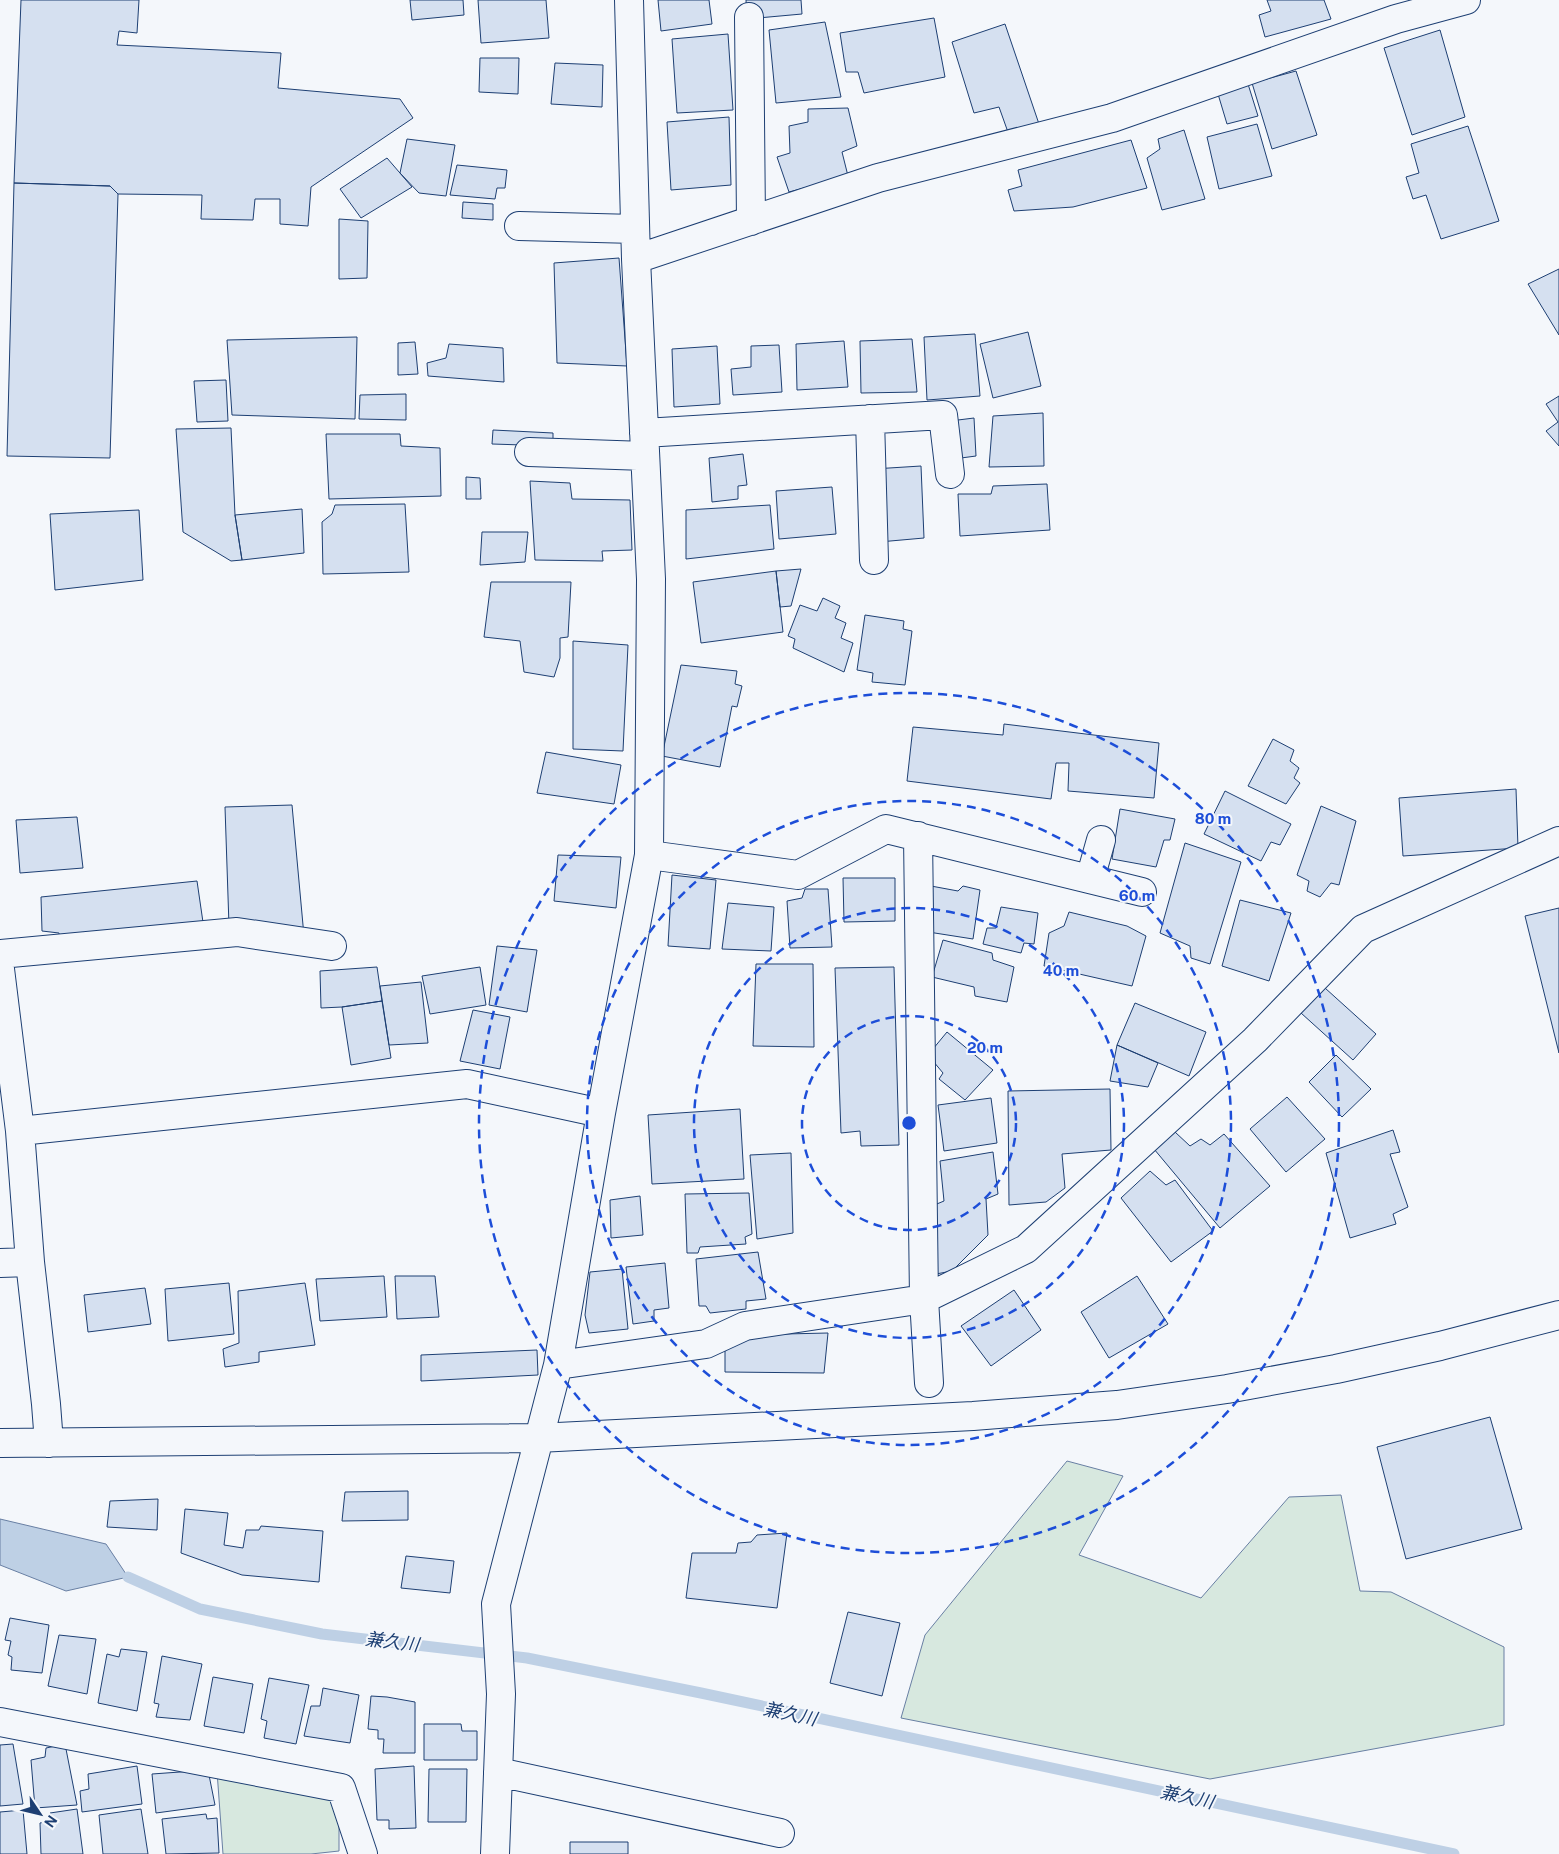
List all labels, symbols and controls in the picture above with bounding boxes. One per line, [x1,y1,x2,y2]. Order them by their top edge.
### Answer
text: 80 m [1195,810,1231,827]
text: 60 m [1119,887,1155,904]
text: 40 m [1043,962,1079,979]
text: 20 m [967,1039,1003,1056]
centre of rings [900,1114,918,1132]
water label: 兼久川 [364,1628,422,1655]
water label: 兼久川 [762,1698,821,1730]
water label: 兼久川 [1159,1781,1218,1813]
north arrow [15,1789,65,1839]
text: N [41,1812,60,1831]

